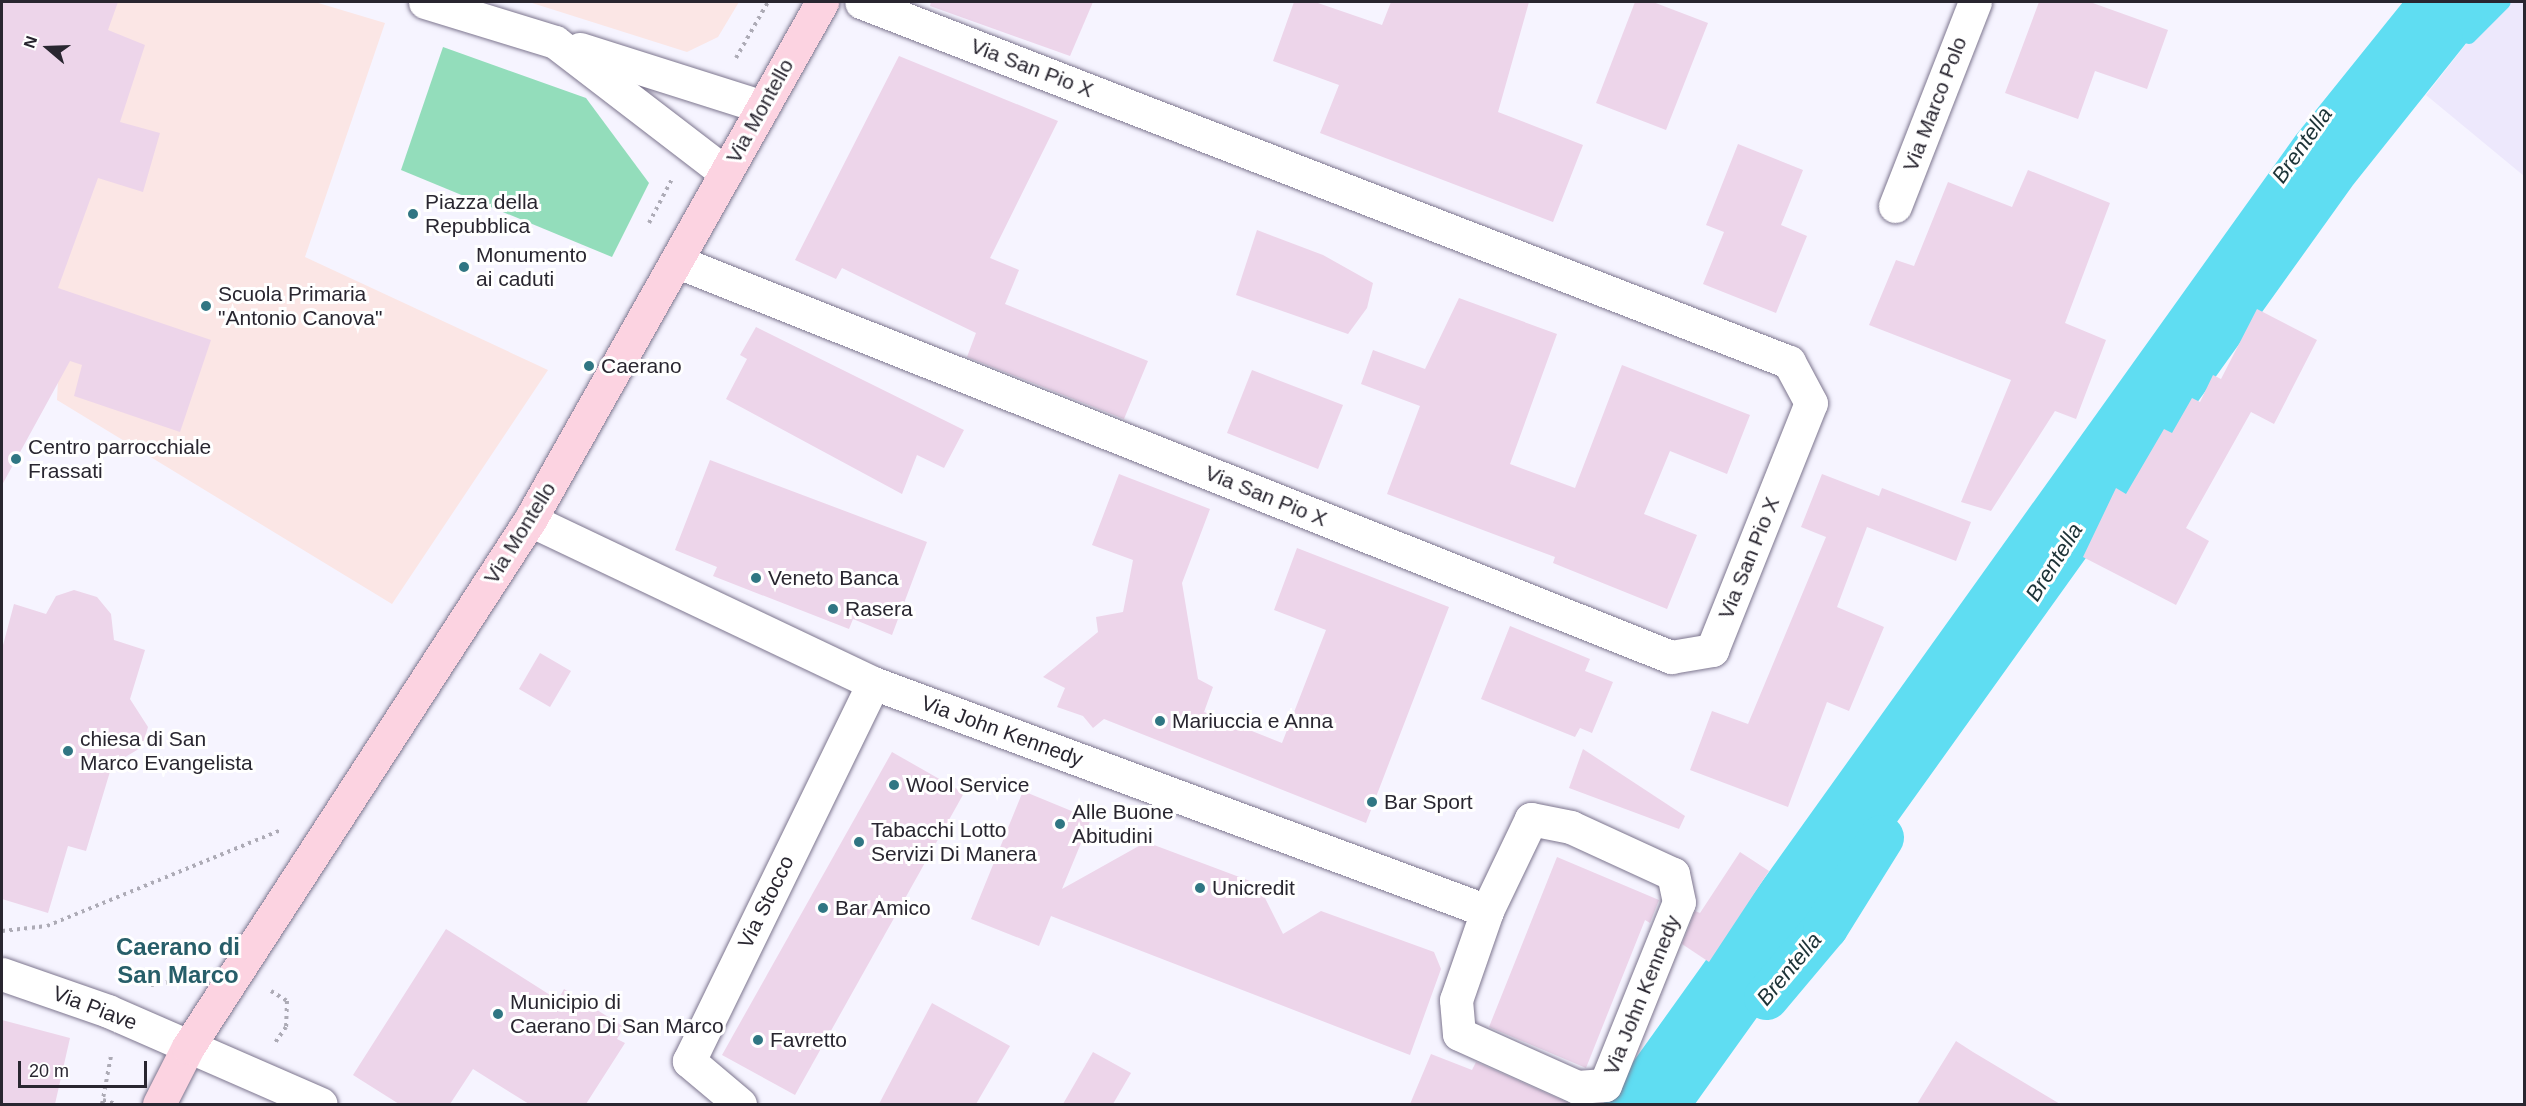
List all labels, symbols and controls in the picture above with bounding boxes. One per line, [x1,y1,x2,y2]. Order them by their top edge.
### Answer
north arrow [18,18,78,78]
street label: Via San Pio X [967,33,1097,103]
street label: Via Marco Polo [1898,33,1972,175]
text: N [21,34,40,50]
street label: Via Montello [721,55,799,167]
water label: Brentella [2266,102,2338,188]
place label: Piazza della Repubblica [425,189,538,239]
marker: Piazza della Repubblica [406,207,420,221]
place label: Monumento ai caduti [476,242,587,292]
marker: Monumento ai caduti [457,260,471,274]
place label: Scuola Primaria "Antonio Canova" [218,281,382,331]
marker: Scuola Primaria "Antonio Canova" [199,299,213,313]
place label: Caerano [601,353,682,379]
marker: Caerano [582,359,596,373]
place label: Centro parrocchiale Frassati [28,434,211,484]
marker: Centro parrocchiale Frassati [9,452,23,466]
street label: Via San Pio X [1201,460,1331,532]
street label: Via Montello [479,477,561,589]
street label: Via San Pio X [1713,493,1785,623]
water label: Brentella [2020,518,2088,606]
place label: Veneto Banca [768,565,899,591]
marker: Veneto Banca [749,571,763,585]
place label: Rasera [845,596,913,622]
marker: Rasera [826,602,840,616]
street label: Via John Kennedy [918,690,1086,772]
place label: Mariuccia e Anna [1172,708,1334,734]
marker: Mariuccia e Anna [1153,714,1167,728]
place label: chiesa di San Marco Evangelista [80,726,253,776]
marker: chiesa di San Marco Evangelista [61,744,75,758]
place label: Wool Service [906,772,1029,798]
marker: Wool Service [887,778,901,792]
place label: Bar Sport [1384,789,1473,815]
marker: Bar Sport [1365,795,1379,809]
place label: Alle Buone Abitudini [1072,799,1174,849]
place label: Tabacchi Lotto Servizi Di Manera [871,817,1037,867]
marker: Alle Buone Abitudini [1053,817,1067,831]
marker: Tabacchi Lotto Servizi Di Manera [852,835,866,849]
street label: Via Stocco [733,852,799,952]
place label: Unicredit [1212,875,1295,901]
marker: Unicredit [1193,881,1207,895]
place label: Bar Amico [835,895,932,921]
marker: Bar Amico [816,901,830,915]
street label: Via John Kennedy [1598,911,1686,1079]
water label: Brentella [1751,927,1827,1011]
district label: Caerano di San Marco [116,933,240,989]
street label: Via Piave [49,980,141,1036]
place label: Municipio di Caerano Di San Marco [510,989,724,1039]
marker: Municipio di Caerano Di San Marco [491,1007,505,1021]
place label: Favretto [770,1027,847,1053]
marker: Favretto [751,1033,765,1047]
scale bar [21,1049,150,1087]
text: 20 m [29,1061,69,1081]

